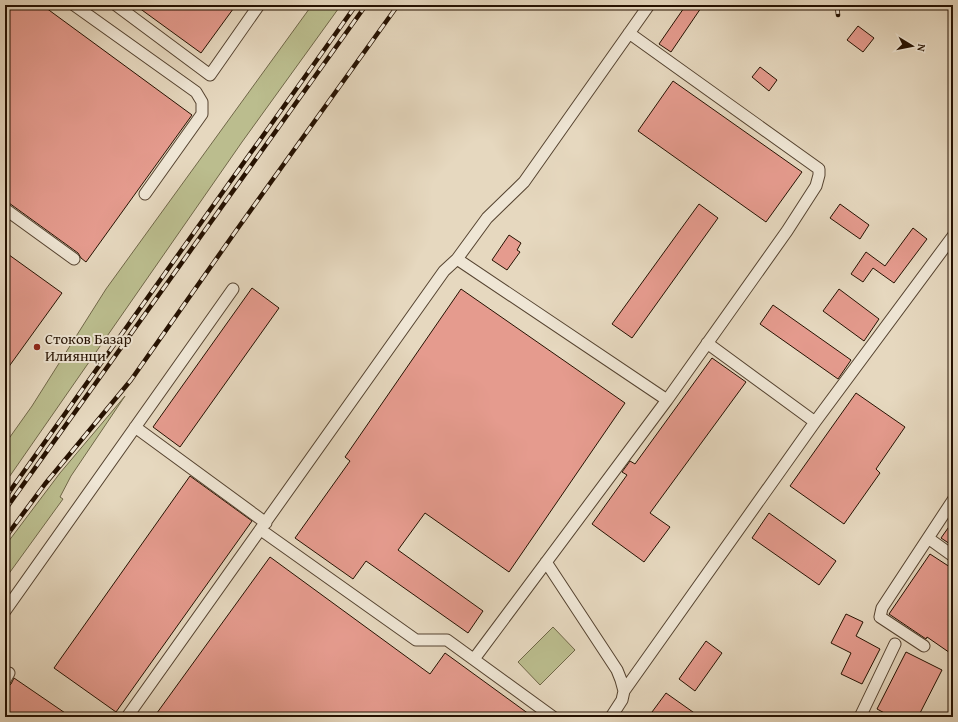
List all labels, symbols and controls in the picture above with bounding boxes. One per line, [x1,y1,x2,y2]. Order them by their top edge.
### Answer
north arrow [892,26,932,66]
text: N [913,43,930,53]
place label: Стоков Базар Илиянци [45,328,132,366]
marker: Стоков Базар Илиянци [32,342,42,352]

